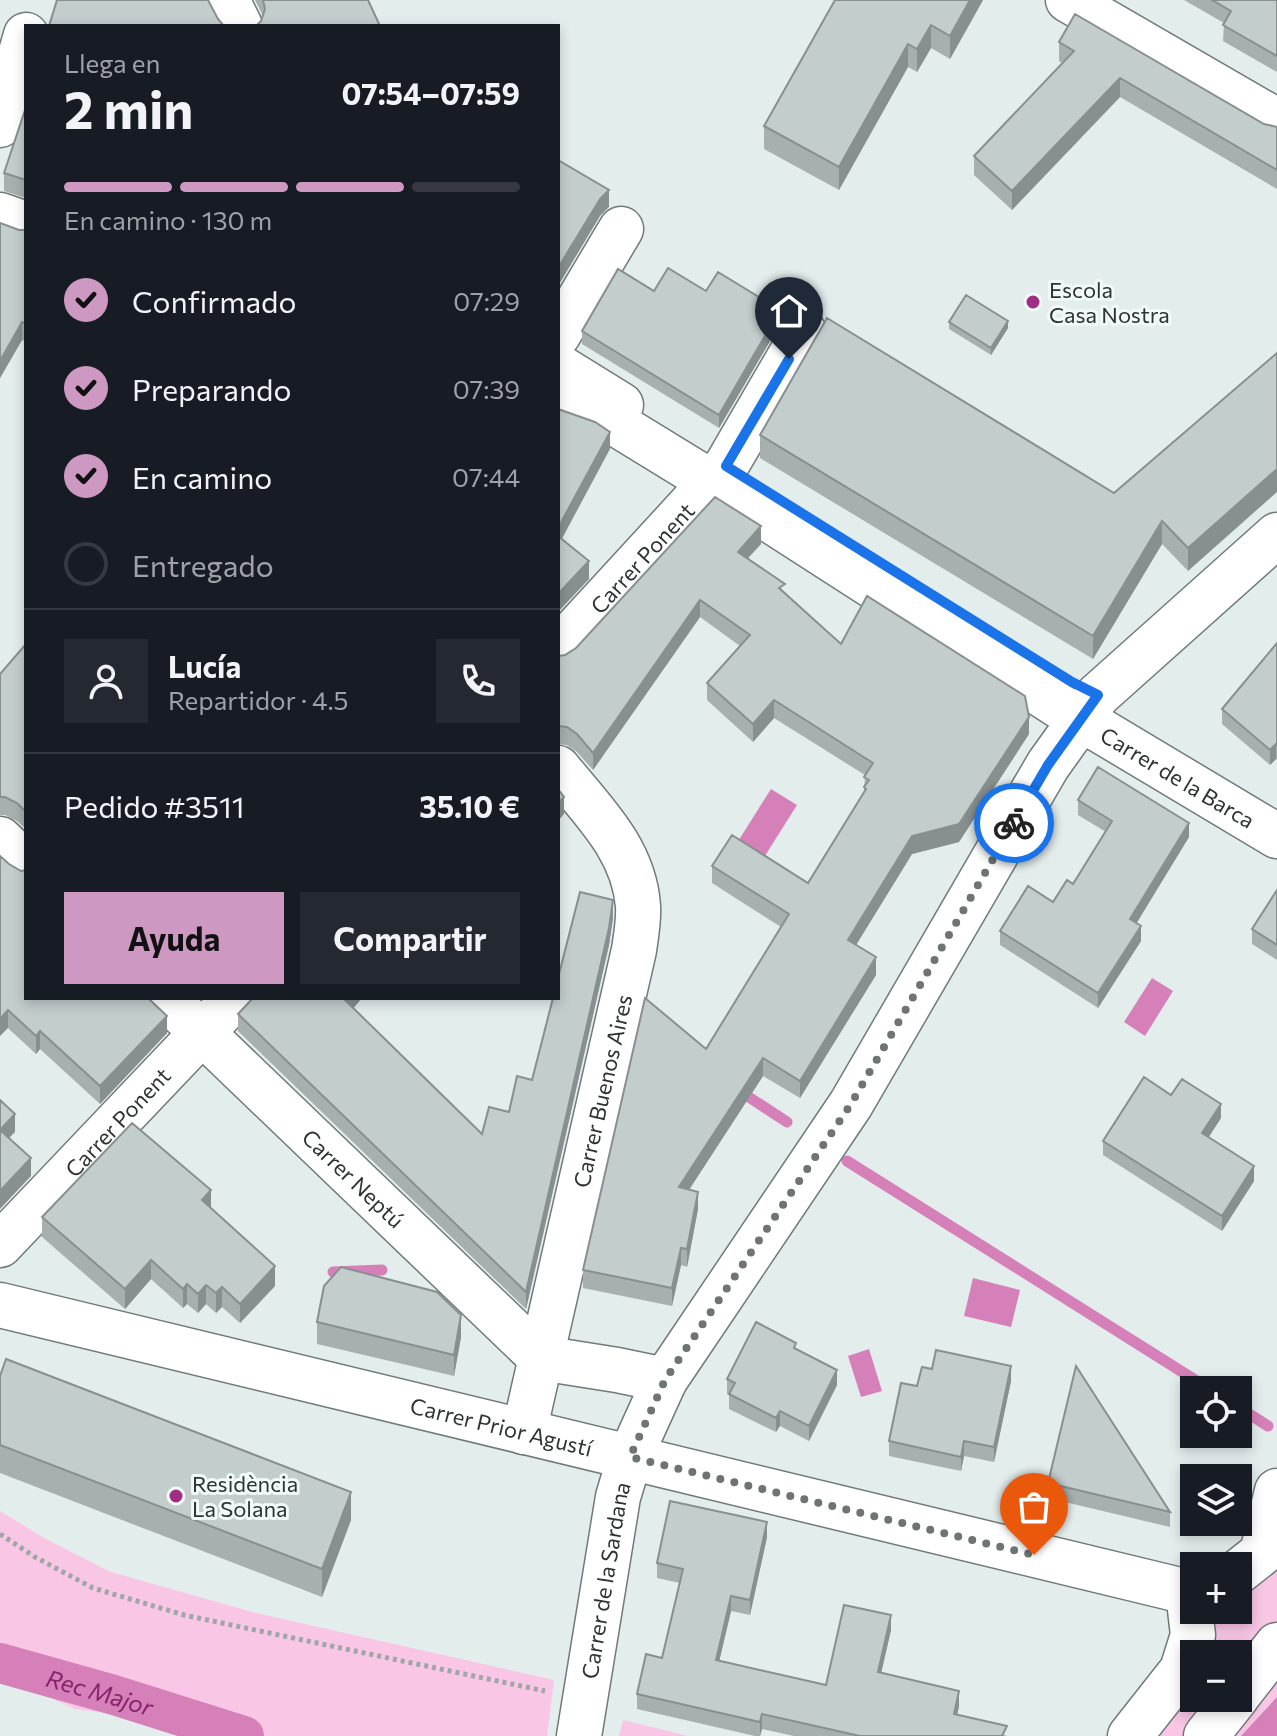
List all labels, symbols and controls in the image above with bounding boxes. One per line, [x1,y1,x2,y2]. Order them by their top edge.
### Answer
text: Llega en [64,47,160,78]
text: 07:54–07:59 [342,74,520,111]
text: 2 min [64,76,193,140]
text: En camino · 130 m [64,204,272,235]
place label: Escola Casa Nostra [1049,276,1170,328]
pin [755,277,823,359]
icon: check [64,278,108,322]
text: Confirmado [132,282,296,319]
text: 07:29 [453,285,520,316]
icon: home [767,289,811,333]
marker: Escola Casa Nostra [1024,293,1042,311]
icon: check [64,366,108,410]
text: Preparando [132,370,291,407]
text: 07:39 [453,373,520,404]
icon: check [64,454,108,498]
text: En camino [132,458,272,495]
text: 07:44 [452,461,520,492]
street label: Carrer Ponent [584,497,699,619]
text: Entregado [132,546,274,583]
button: person [64,639,148,723]
button: phone [436,639,520,723]
text: Lucía [168,647,241,684]
text: Repartidor · 4.5 [168,684,349,715]
street label: Carrer de la Barca [1096,720,1260,833]
courier [974,783,1054,863]
text: Pedido #3511 [64,787,245,824]
text: 35.10 € [419,787,520,824]
icon: bike [992,801,1036,845]
button: Ayuda [64,892,284,984]
button: Compartir [300,892,520,984]
street label: Carrer Buenos Aires [567,992,637,1190]
street label: Carrer Ponent [59,1061,176,1182]
street label: Carrer Neptú [297,1123,410,1233]
map controls [1180,1376,1252,1712]
button: locate [1180,1376,1252,1448]
street label: Carrer Prior Agustí [408,1391,597,1461]
button: layers [1180,1464,1252,1536]
place label: Residència La Solana [192,1470,298,1522]
pin [1000,1473,1068,1555]
street label: Carrer de la Sardana [575,1478,635,1681]
icon: bag [1012,1485,1056,1529]
marker: Residència La Solana [167,1487,185,1505]
button: + [1180,1552,1252,1624]
button: − [1180,1640,1252,1712]
water label: Rec Major [43,1662,158,1721]

